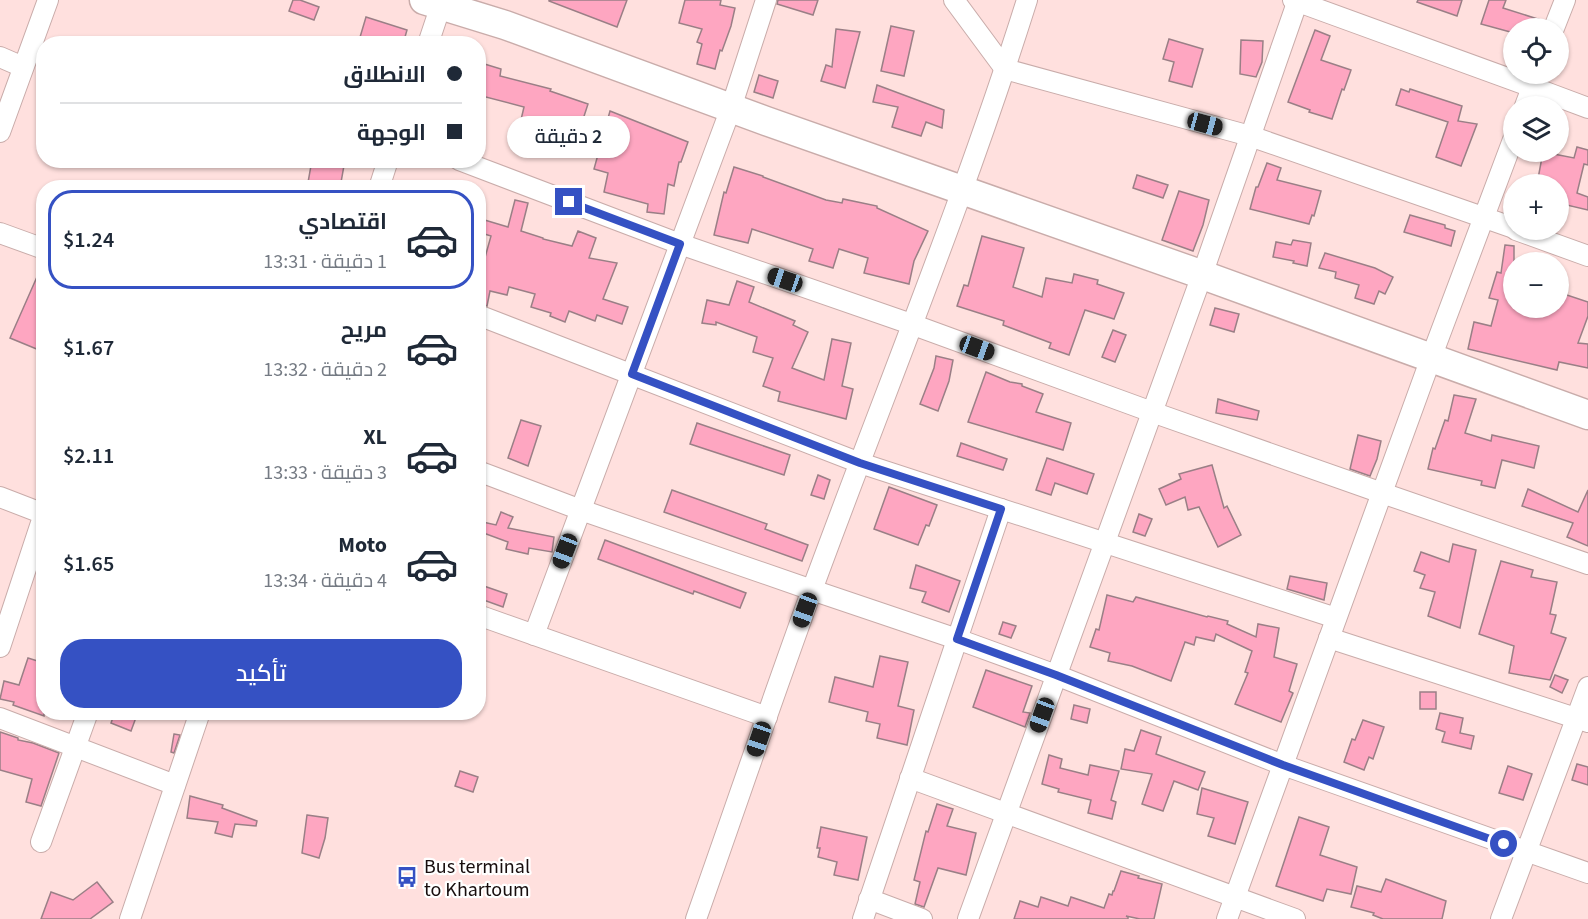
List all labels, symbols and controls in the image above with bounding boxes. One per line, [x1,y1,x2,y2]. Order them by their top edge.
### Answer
map controls [1503,18,1569,318]
button: locate [1503,18,1569,84]
text: الانطلاق [343,59,426,91]
button: layers [1503,96,1569,162]
car [1185,111,1225,137]
callout: 2 دقيقة [508,115,630,157]
text: الوجهة [357,117,426,149]
text: 2 دقيقة [535,123,602,151]
button: + [1503,174,1569,240]
route end [555,188,582,215]
text: اقتصادي [298,206,387,238]
icon: car [405,213,459,267]
text: $1.24 [63,224,114,256]
text: 1 دقيقة · 13:31 [263,248,387,276]
button: − [1503,252,1569,318]
car [765,266,805,294]
text: مريح [341,314,387,346]
icon: car [405,321,459,375]
text: $1.67 [63,332,114,364]
car [957,333,997,363]
text: 2 دقيقة · 13:32 [263,356,387,384]
text: XL [363,421,387,453]
icon: car [405,429,459,483]
text: $2.11 [63,440,114,472]
text: 3 دقيقة · 13:33 [263,459,387,487]
text: Moto [338,529,387,561]
car [550,531,580,571]
icon: car [405,537,459,591]
text: $1.65 [63,548,114,580]
text: 4 دقيقة · 13:34 [263,567,387,595]
car [790,590,820,630]
button: تأكيد [60,639,462,708]
car [1027,695,1057,735]
car [745,719,773,759]
route start [1490,830,1517,857]
place label: Bus terminal to Khartoum [424,853,530,904]
bus stop icon: Bus terminal to Khartoum [395,865,419,889]

